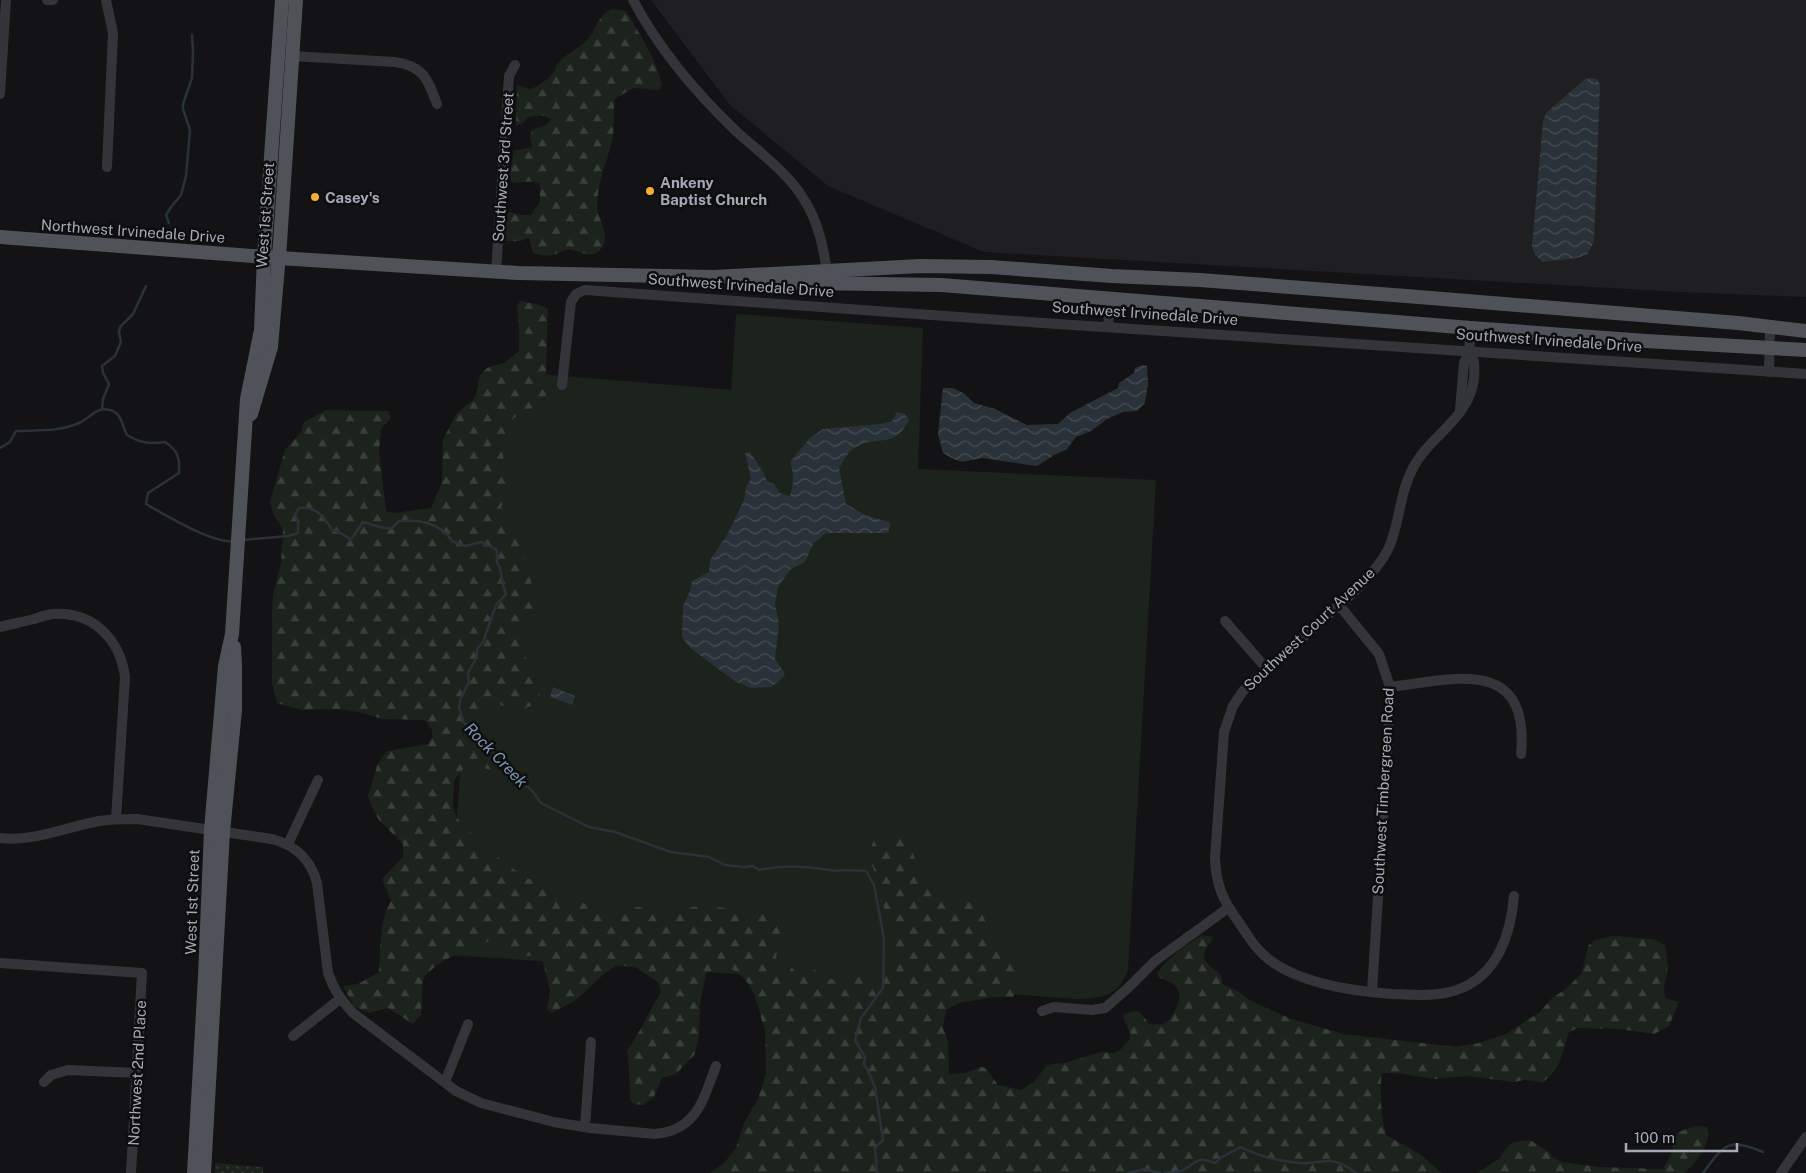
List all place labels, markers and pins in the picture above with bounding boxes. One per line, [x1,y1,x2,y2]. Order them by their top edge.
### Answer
place label: Ankeny Baptist Church [660,174,767,208]
marker: Ankeny Baptist Church [644,185,656,197]
place label: Casey's [325,189,380,206]
marker: Casey's [309,191,321,203]

